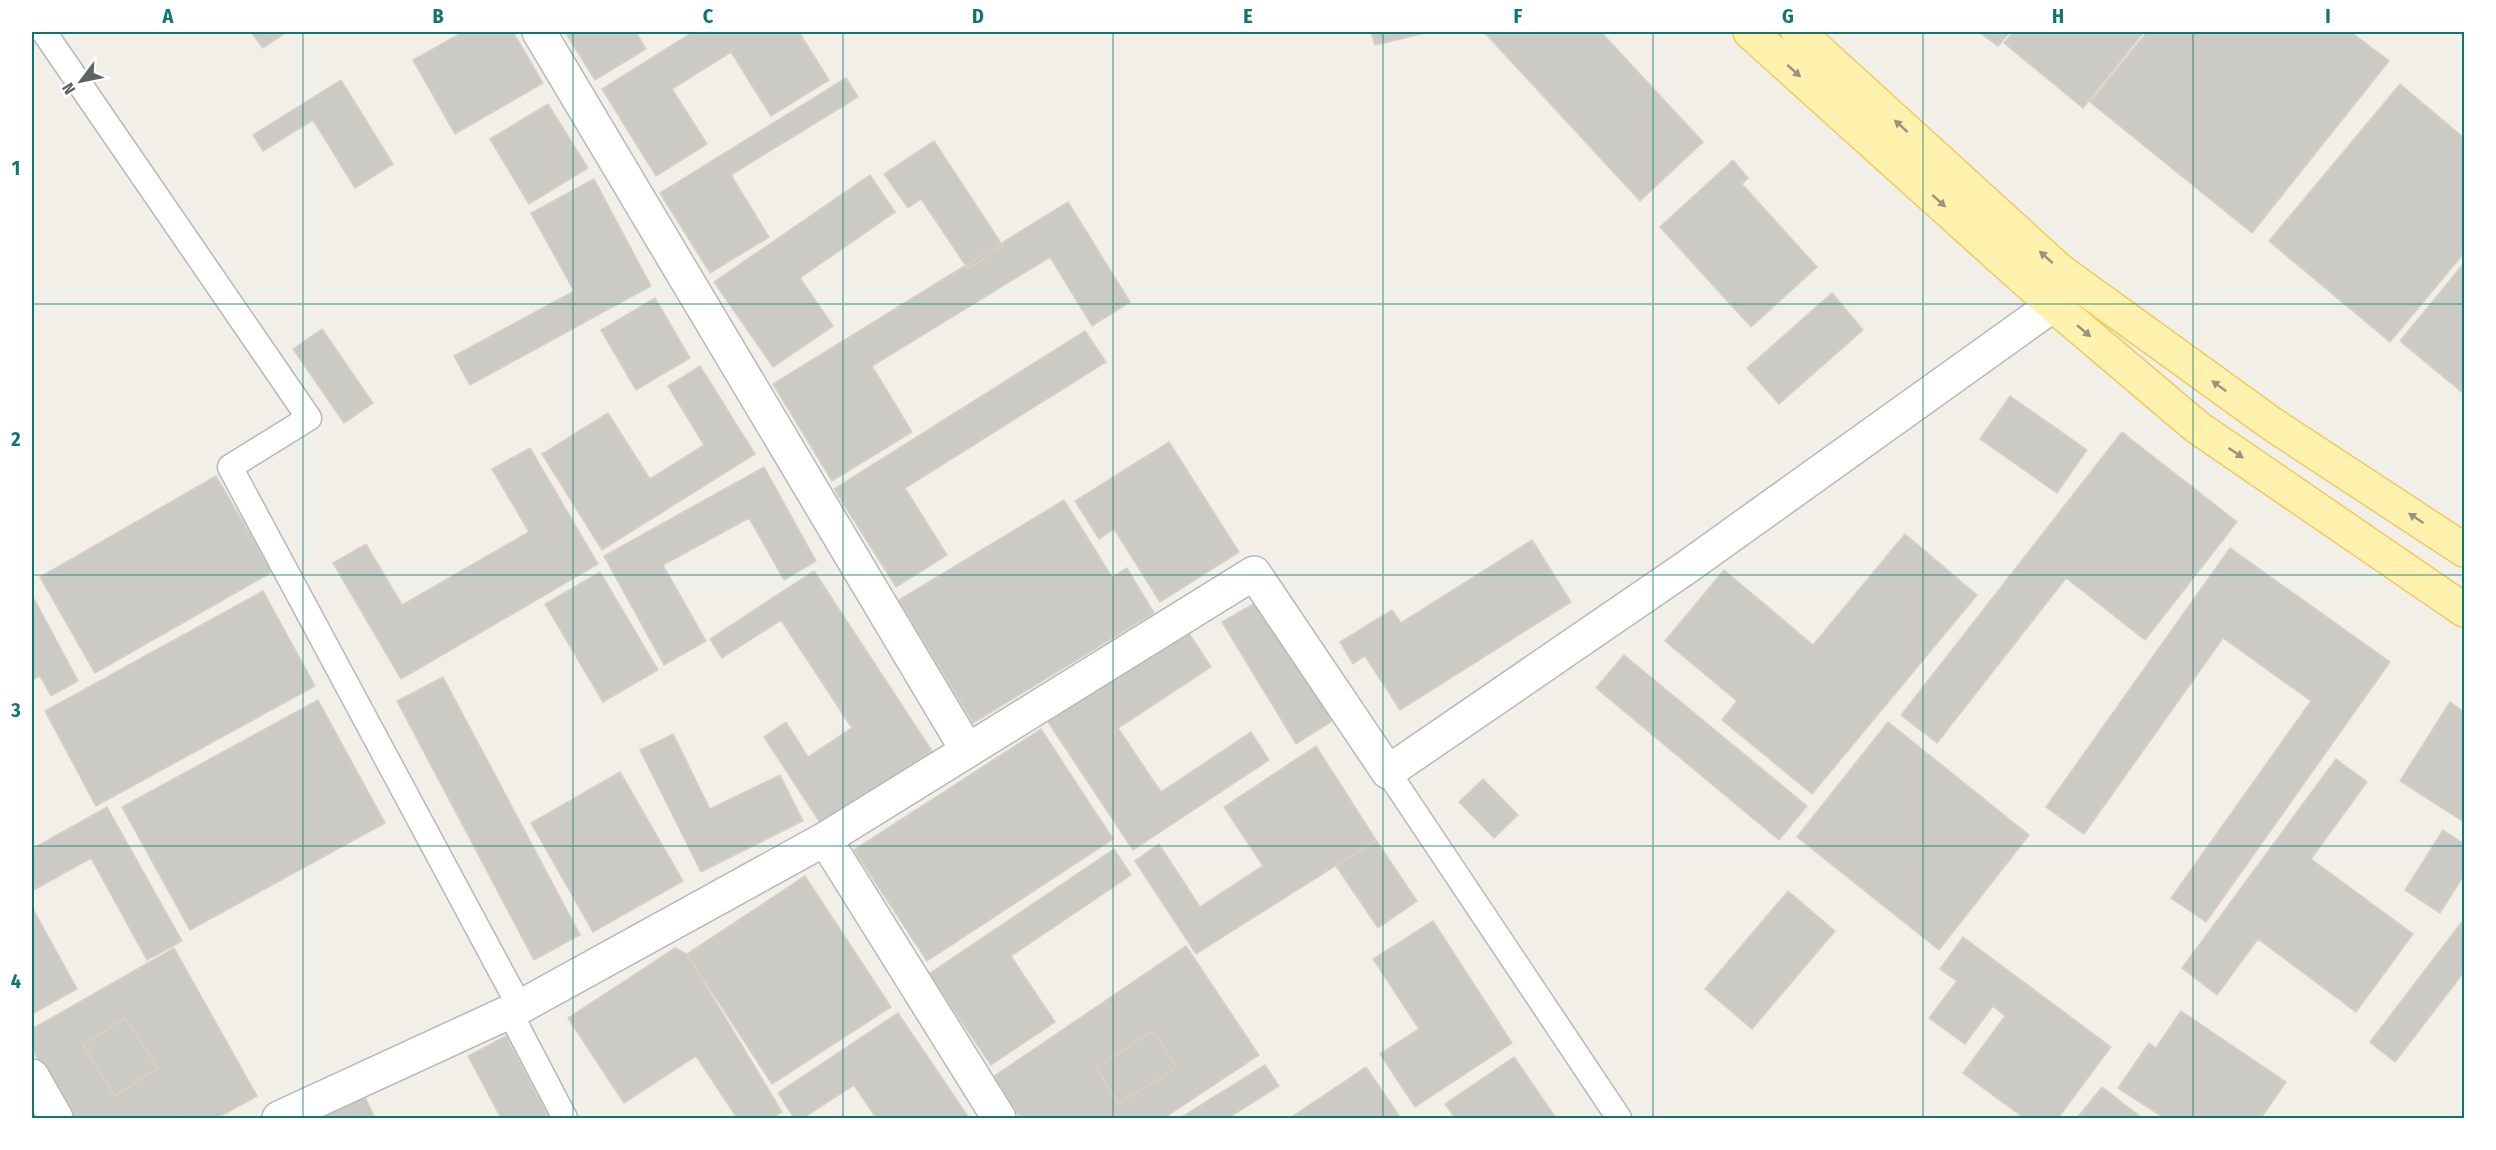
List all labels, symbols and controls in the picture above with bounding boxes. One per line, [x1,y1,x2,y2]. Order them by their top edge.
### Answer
text: A [162,4,175,28]
text: B [432,4,444,28]
text: C [703,4,714,28]
text: D [972,4,984,28]
text: E [1243,4,1253,28]
text: F [1514,4,1523,28]
text: G [1782,4,1794,28]
text: H [2052,4,2064,28]
text: I [2325,4,2331,28]
north arrow [51,51,111,111]
one-way arrow [1786,64,1801,77]
text: N [58,80,79,98]
one-way arrow [1894,120,1908,134]
text: 1 [12,156,20,180]
one-way arrow [1931,194,1946,208]
one-way arrow [2038,250,2053,264]
one-way arrow [2076,324,2091,337]
one-way arrow [2212,380,2227,392]
text: 2 [10,427,21,451]
one-way arrow [2227,447,2243,459]
one-way arrow [2408,512,2424,524]
text: 3 [10,698,21,722]
text: 4 [11,969,21,993]

